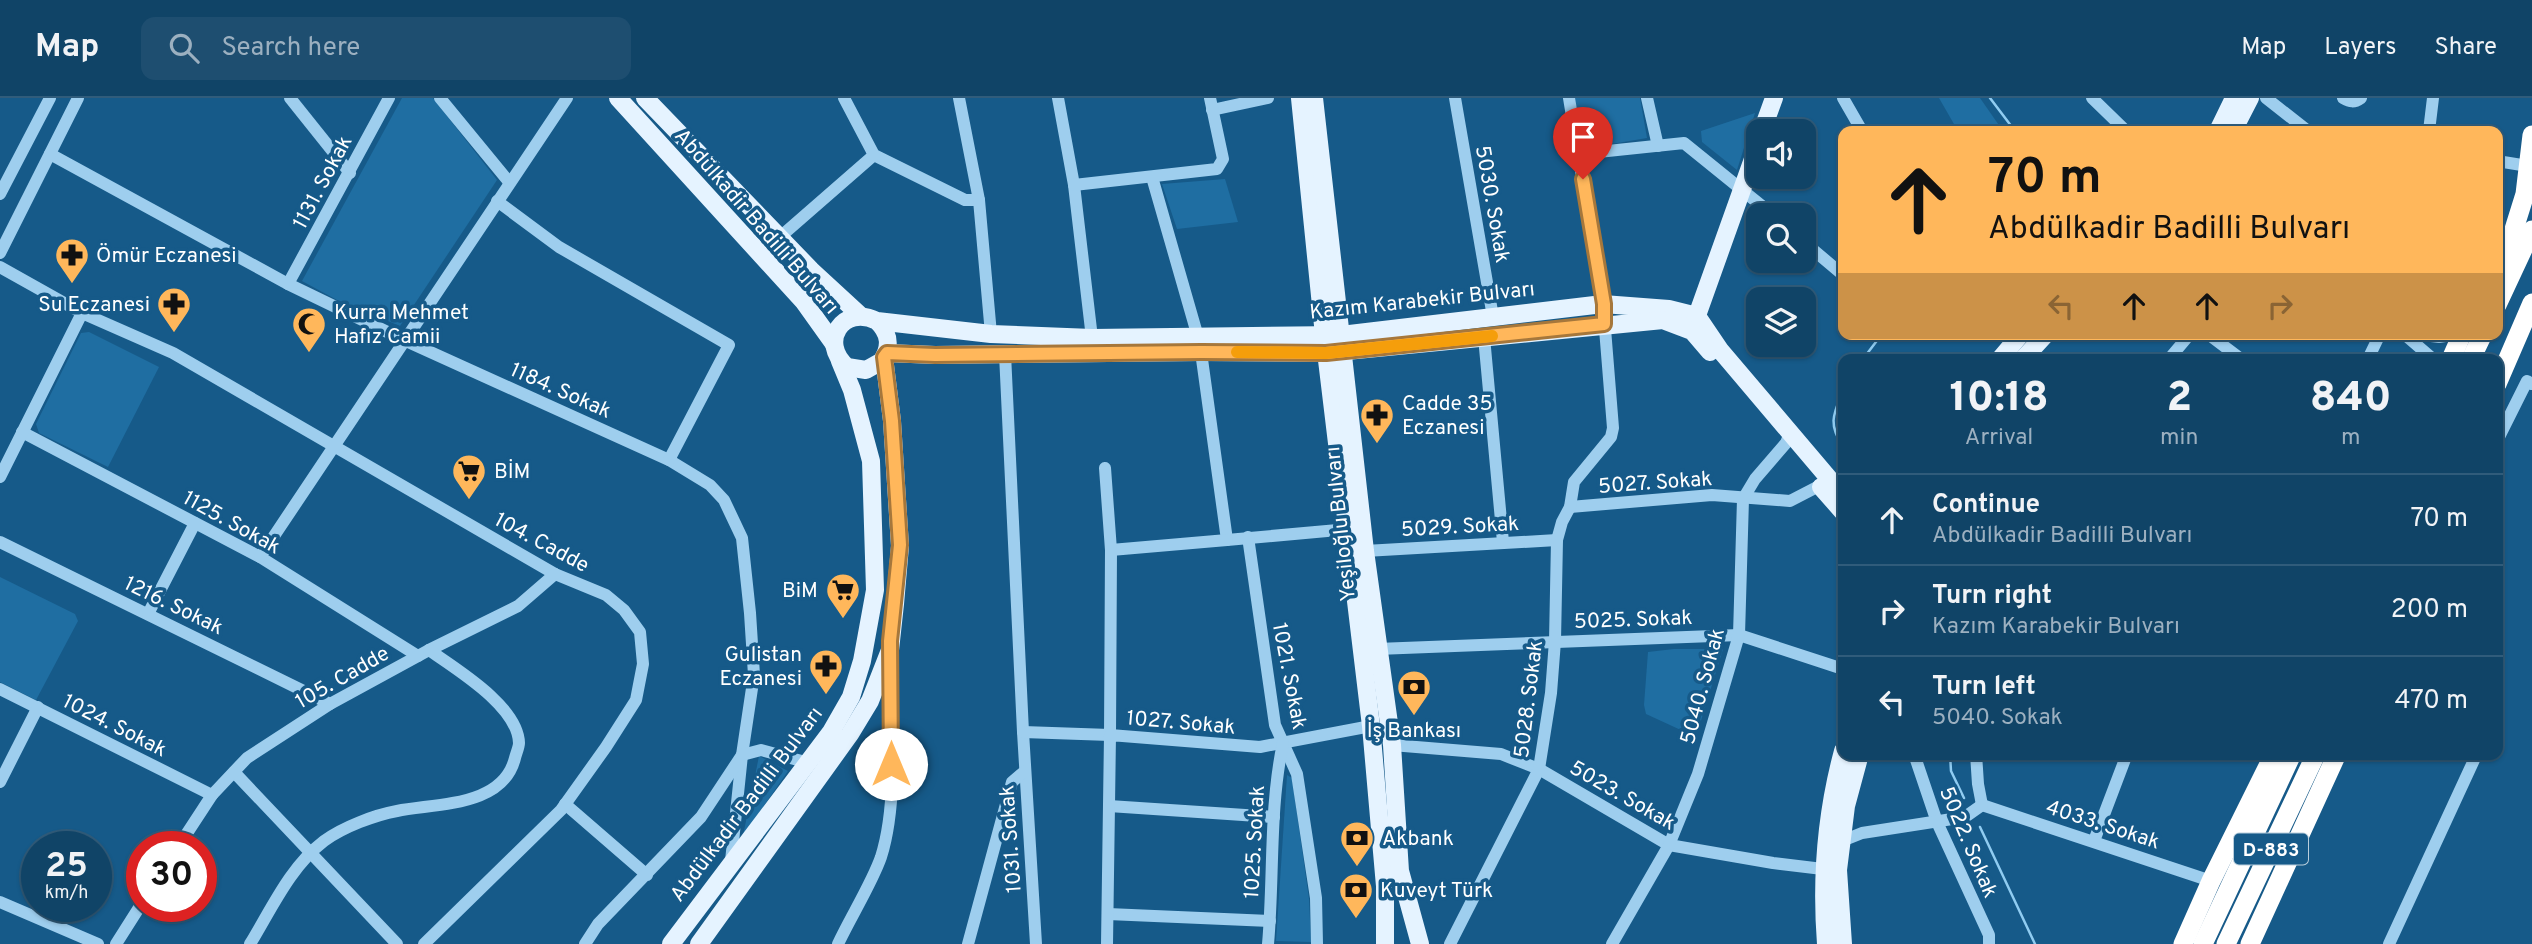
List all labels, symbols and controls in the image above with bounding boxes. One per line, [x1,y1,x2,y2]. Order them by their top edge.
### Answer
search box [141,17,631,80]
text: Map [35,27,99,69]
icon: search [165,29,203,67]
text: Search here [221,32,360,65]
text: Map [2241,33,2286,63]
text: Layers [2324,33,2396,63]
text: Share [2434,33,2497,63]
pin [1553,107,1613,179]
icon: arrive [1564,118,1602,156]
map controls [1746,119,1816,357]
button: sound [1746,119,1816,189]
street label: Abdülkadir Badilli Bulvarı [668,123,844,321]
street label: 1131. Sokak [287,131,359,234]
street label: 5030. Sokak [1468,143,1515,265]
text: 70 m [1988,149,2102,211]
icon: ahead [1873,154,1964,245]
button: search [1746,203,1816,273]
text: Abdülkadir Badilli Bulvarı [1988,210,2350,250]
pharmacy icon: Ömür Eczanesi [53,236,91,285]
place label: Ömür Eczanesi [96,243,237,270]
street label: Kazım Karabekir Bulvarı [1308,276,1536,327]
pharmacy icon: Su Eczanesi [155,285,193,334]
button: layers [1746,287,1816,357]
icon: left [2042,287,2080,325]
icon: ahead [2115,287,2153,325]
icon: ahead [2188,287,2226,325]
icon: right [2261,287,2299,325]
place label: Su Eczanesi [38,292,150,319]
place label: Kurra Mehmet Hafız Camii [334,300,469,351]
mosque icon: Kurra Mehmet Hafız Camii [290,305,328,354]
street label: 1184. Sokak [506,357,615,426]
text: 10:18 [1949,373,2049,426]
text: 2 [2166,373,2192,426]
text: 840 [2310,373,2392,426]
place label: Cadde 35 Eczanesi [1402,391,1492,442]
pharmacy icon: Cadde 35 Eczanesi [1358,396,1396,445]
text: Arrival [1965,424,2033,453]
text: min [2160,424,2198,453]
text: m [2341,424,2360,453]
street label: Yeşiloğlu Bulvarı [1320,445,1363,603]
supermarket icon: BİM [450,452,488,501]
place label: BİM [494,459,530,486]
street label: 5027. Sokak [1597,466,1713,501]
street label: 1125. Sokak [178,485,285,561]
text: Continue [1932,489,2040,522]
icon: ahead [1873,501,1911,539]
text: 70 m [2410,503,2468,536]
street label: 104. Cadde [489,507,593,580]
street label: 5029. Sokak [1400,511,1520,544]
text: Abdülkadir Badilli Bulvarı [1932,522,2192,551]
street label: 1216. Sokak [119,571,228,642]
supermarket icon: BiM [824,571,862,620]
place label: BiM [782,578,818,605]
text: Turn right [1932,580,2052,613]
icon: right [1873,592,1911,630]
text: 200 m [2391,594,2468,627]
street label: 5025. Sokak [1573,605,1693,636]
text: Kazım Karabekir Bulvarı [1932,613,2180,642]
street label: 1021. Sokak [1265,621,1312,732]
street label: 5040. Sokak [1675,625,1732,748]
street label: 5028. Sokak [1509,639,1550,760]
street label: 105. Cadde [291,641,394,716]
place label: Gulistan Eczanesi [720,642,802,693]
pharmacy icon: Gulistan Eczanesi [807,647,845,696]
bank icon: İş Bankası [1395,668,1433,717]
text: Turn left [1932,671,2036,704]
icon: left [1873,683,1911,721]
text: 470 m [2394,685,2468,718]
street label: 1024. Sokak [58,689,171,764]
street label: Abdülkadir Badilli Bulvarı [665,702,829,908]
text: 5040. Sokak [1932,704,2063,733]
street label: 1027. Sokak [1125,705,1236,742]
place label: İş Bankası [1367,718,1461,745]
position arrow [854,727,928,801]
street label: 5023. Sokak [1564,755,1680,838]
street label: 5022. Sokak [1932,783,2003,902]
street label: 1031. Sokak [994,784,1029,894]
street label: 1025. Sokak [1239,785,1272,900]
street label: 4033. Sokak [2042,794,2163,857]
bank icon: Akbank [1338,819,1376,868]
place label: Akbank [1382,826,1454,853]
speed limit sign: 30 [126,831,217,922]
road number: D-883 [2234,834,2308,864]
text: 25 [45,845,88,889]
bank icon: Kuveyt Türk [1337,871,1375,920]
place label: Kuveyt Türk [1380,878,1493,905]
text: km/h [45,882,88,905]

